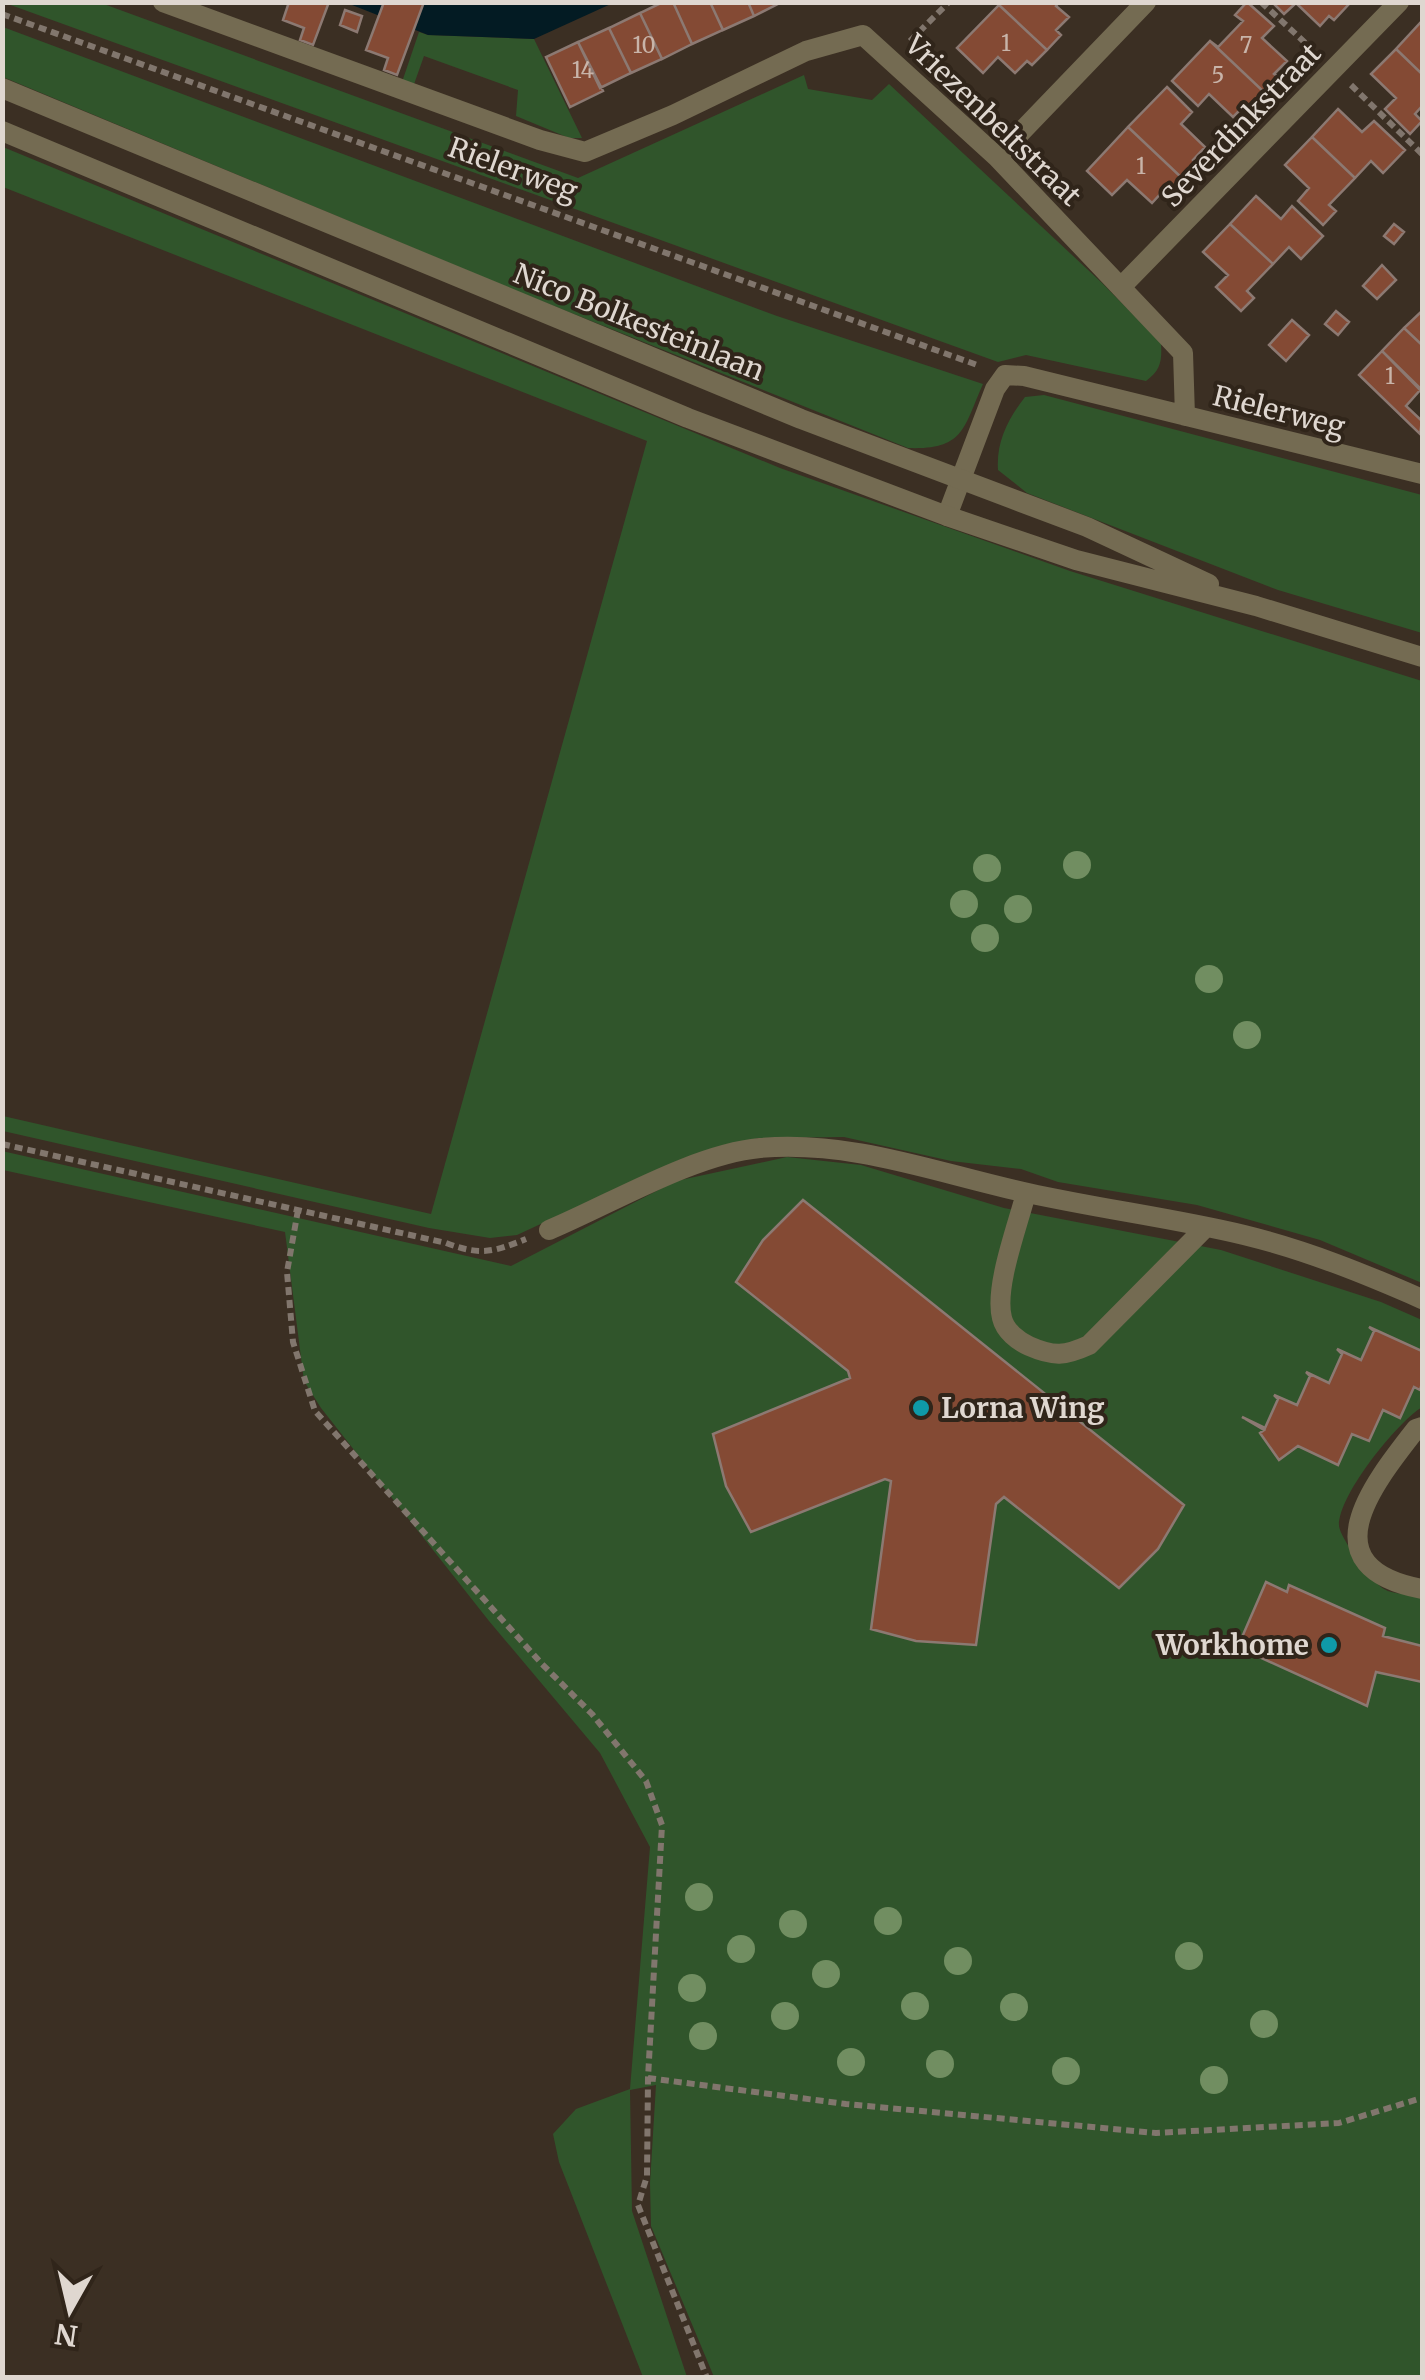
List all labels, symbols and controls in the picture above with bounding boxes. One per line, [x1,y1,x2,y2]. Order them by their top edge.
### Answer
street label: Vriezenbeltstraat [897,26,1089,213]
house number: 1 [1001,29,1011,57]
house number: 10 [632,31,656,59]
house number: 7 [1240,31,1252,59]
street label: Severdinkstraat [1154,35,1328,215]
house number: 14 [572,56,595,84]
house number: 5 [1212,61,1224,89]
street label: Rielerweg [444,129,583,209]
house number: 1 [1136,152,1146,180]
street label: Nico Bolkesteinlaan [508,255,770,389]
house number: 1 [1385,362,1395,390]
street label: Rielerweg [1209,377,1349,445]
place label: Lorna Wing [941,1390,1105,1426]
marker: Lorna Wing [910,1397,932,1419]
place label: Workhome [1155,1627,1309,1663]
marker: Workhome [1318,1634,1340,1656]
north arrow [20,2260,120,2360]
text: N [53,2315,80,2354]

